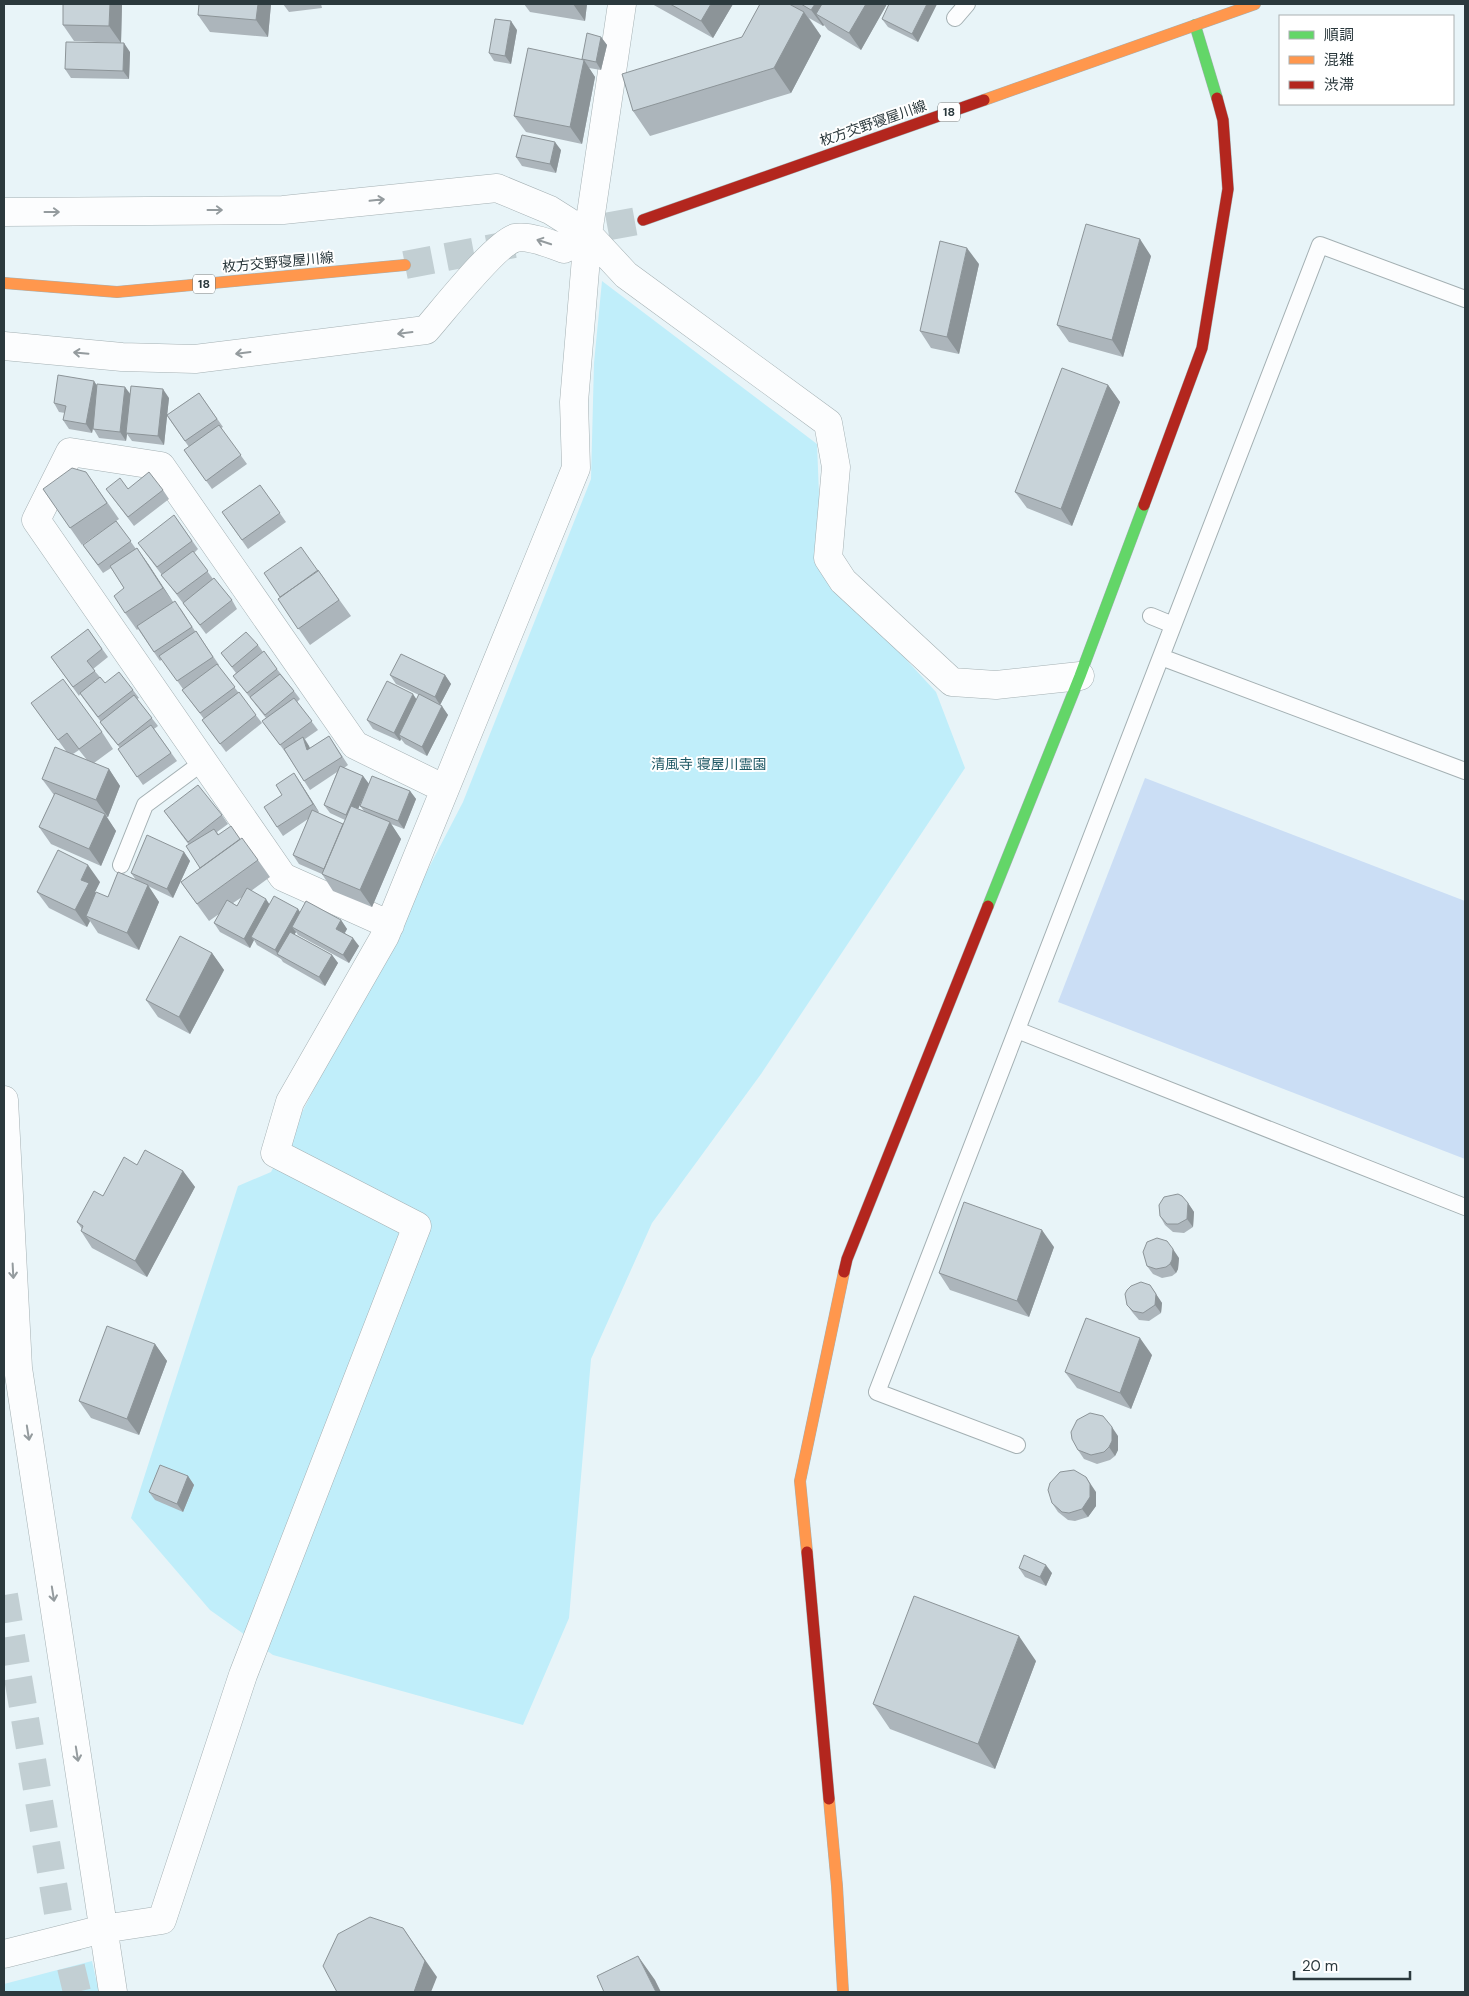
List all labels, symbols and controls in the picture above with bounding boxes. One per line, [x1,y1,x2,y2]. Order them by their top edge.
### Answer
legend [1279,15,1454,105]
text: 順調 [1324,25,1354,45]
text: 混雑 [1324,50,1354,70]
text: 渋滞 [1324,75,1354,95]
street label: 枚方交野寝屋川線 [817,96,929,150]
road number: 18 [938,102,960,121]
one-way arrow [369,195,385,205]
one-way arrow [206,205,223,215]
one-way arrow [44,207,60,216]
one-way arrow [537,237,553,247]
street label: 枚方交野寝屋川線 [221,248,335,276]
road number: 18 [193,274,215,294]
one-way arrow [397,328,413,338]
one-way arrow [236,348,252,358]
one-way arrow [74,349,90,358]
park label: 清風寺 寝屋川霊園 [651,755,767,773]
one-way arrow [9,1263,18,1279]
one-way arrow [24,1425,34,1441]
one-way arrow [48,1585,58,1601]
one-way arrow [72,1746,82,1762]
scale bar [1294,1948,1410,1980]
text: 20 m [1302,1956,1338,1976]

